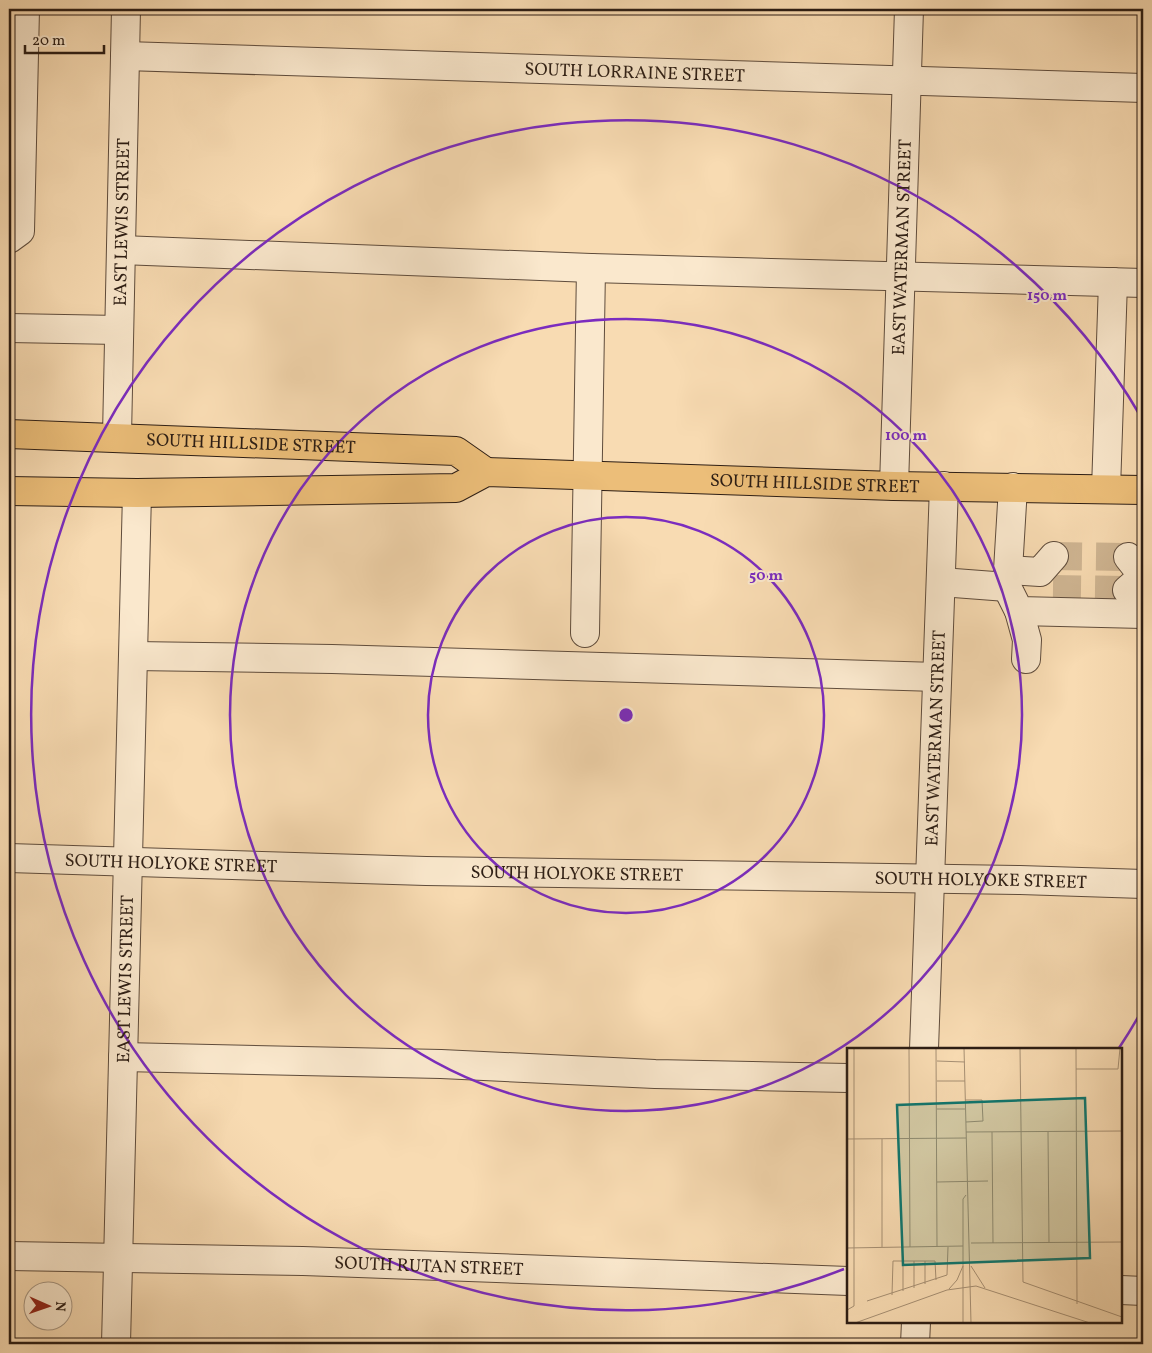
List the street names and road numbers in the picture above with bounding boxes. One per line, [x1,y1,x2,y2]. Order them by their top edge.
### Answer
street label: SOUTH LORRAINE STREET [524,58,746,89]
street label: EAST LEWIS STREET [109,137,137,306]
street label: EAST WATERMAN STREET [887,138,919,356]
street label: SOUTH HILLSIDE STREET [145,428,357,461]
street label: SOUTH HILLSIDE STREET [709,469,920,500]
street label: EAST WATERMAN STREET [920,629,953,847]
street label: SOUTH HOLYOKE STREET [64,849,278,880]
street label: SOUTH HOLYOKE STREET [470,861,684,889]
street label: SOUTH HOLYOKE STREET [874,867,1088,896]
street label: EAST LEWIS STREET [112,894,141,1063]
street label: SOUTH RUTAN STREET [334,1251,524,1283]

